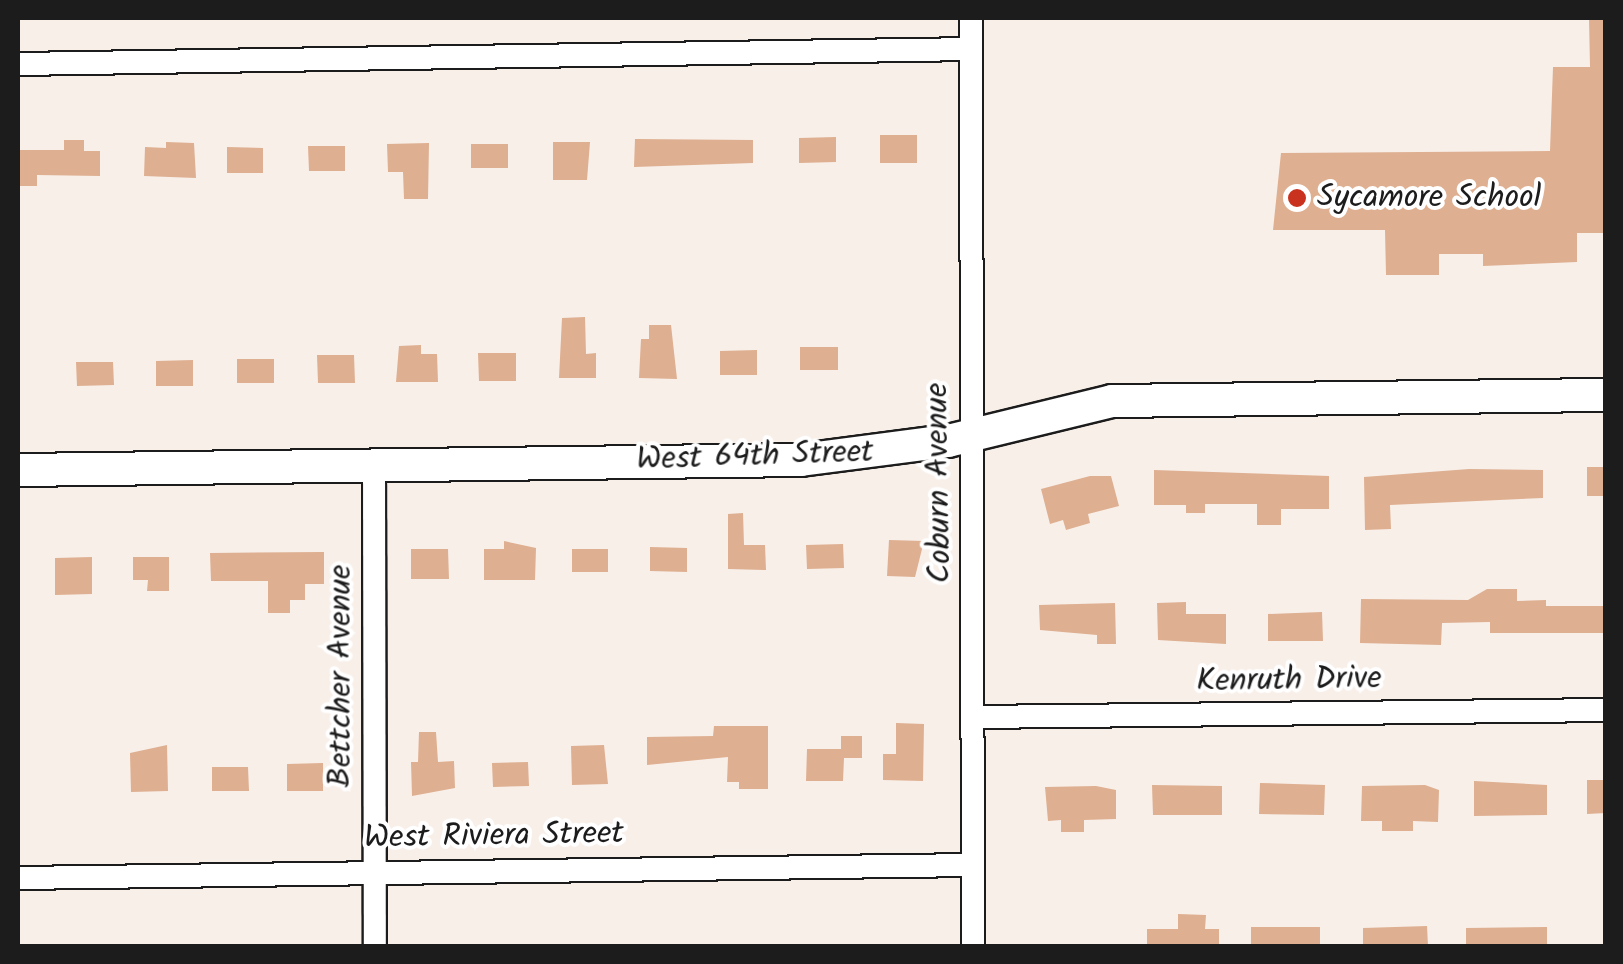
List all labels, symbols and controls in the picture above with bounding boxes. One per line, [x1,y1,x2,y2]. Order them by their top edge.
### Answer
place label: Sycamore School [1317,179,1541,217]
marker: Sycamore School [1286,187,1308,209]
street label: Coburn Avenue [919,382,961,584]
street label: West 64th Street [636,434,874,480]
street label: Bettcher Avenue [323,565,361,787]
street label: Kenruth Drive [1196,660,1382,702]
street label: West Riviera Street [364,816,624,858]

